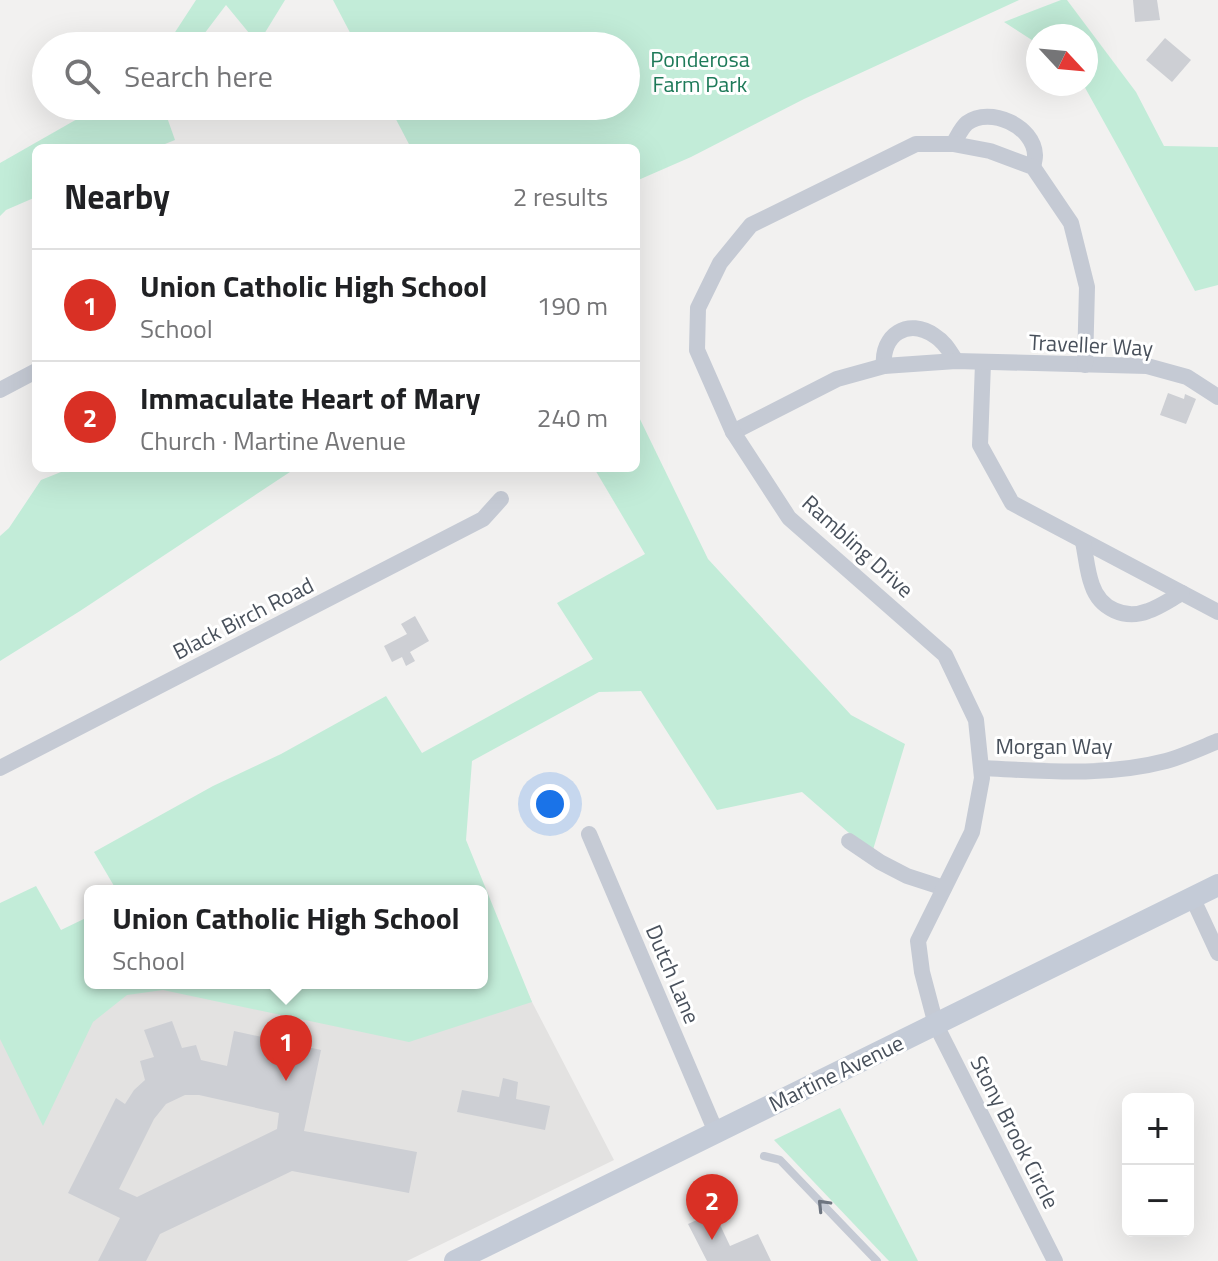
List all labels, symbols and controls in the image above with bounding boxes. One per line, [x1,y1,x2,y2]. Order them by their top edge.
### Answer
north arrow [1026,24,1098,96]
search box [32,32,640,120]
park label: Ponderosa Farm Park [650,42,750,101]
text: Search here [124,53,273,99]
icon: search [60,54,104,98]
text: Nearby [64,170,170,222]
text: 2 results [513,177,608,216]
text: Union Catholic High School [140,263,487,309]
text: 1 [83,286,97,325]
text: 190 m [537,286,608,325]
text: School [140,309,213,348]
street label: Traveller Way [1028,325,1154,365]
text: Immaculate Heart of Mary [140,375,480,421]
text: 2 [83,398,97,437]
text: 240 m [537,398,608,437]
text: Church · Martine Avenue [140,421,406,460]
street label: Rambling Drive [794,486,922,606]
street label: Black Birch Road [167,568,319,668]
street label: Morgan Way [995,729,1113,763]
your location [530,784,570,824]
popup [84,885,488,989]
text: Union Catholic High School [112,895,460,941]
street label: Dutch Lane [637,919,709,1029]
text: School [112,941,185,980]
pin: 1 [260,1015,312,1081]
street label: Martine Avenue [763,1026,909,1120]
street label: Stony Brook Circle [962,1050,1068,1214]
map controls [1122,1093,1194,1237]
button: + [1122,1093,1194,1165]
button: − [1122,1165,1194,1237]
pin: 2 [686,1174,738,1240]
one-way arrow [818,1200,833,1214]

